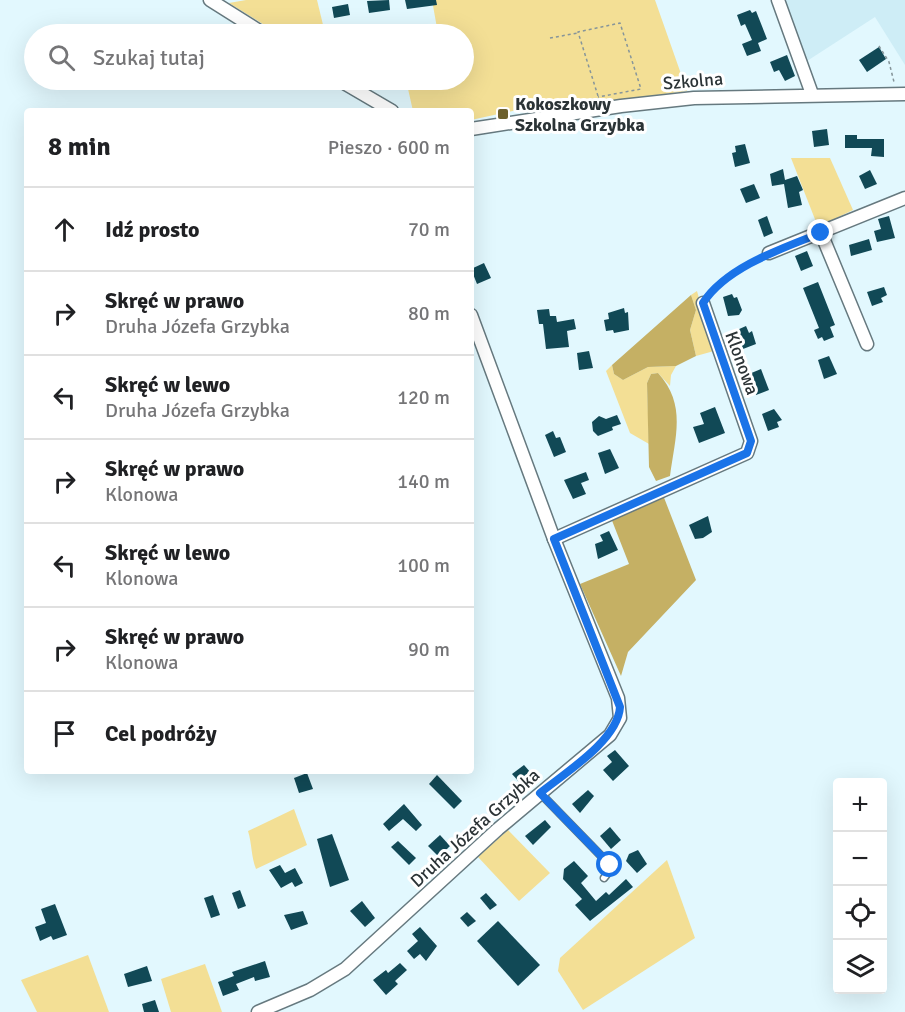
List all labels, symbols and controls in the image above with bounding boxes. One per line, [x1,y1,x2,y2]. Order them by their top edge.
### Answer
search box [24,24,474,90]
icon: search [45,41,78,74]
text: Szukaj tutaj [93,44,205,71]
street label: Szkolna [662,67,724,95]
place label: Kokoszkowy Szkolna Grzybka [515,93,645,136]
marker: Kokoszkowy Szkolna Grzybka [496,107,510,121]
text: 8 min [48,131,111,163]
text: Pieszo · 600 m [328,135,450,160]
icon: ahead [48,213,81,246]
text: Idź prosto [105,216,200,243]
text: 70 m [408,217,450,242]
route end [807,219,833,245]
text: Skręć w prawo [105,287,244,314]
icon: right [48,297,81,330]
text: 80 m [408,301,450,326]
text: Druha Józefa Grzybka [105,314,290,339]
street label: Klonowa [720,328,764,398]
text: Skręć w lewo [105,371,230,398]
icon: left [48,381,81,414]
text: 120 m [397,385,450,410]
text: Druha Józefa Grzybka [105,398,290,423]
text: Skręć w prawo [105,455,244,482]
icon: right [48,465,81,498]
text: 140 m [397,469,450,494]
text: Klonowa [105,482,179,507]
text: Skręć w lewo [105,539,230,566]
icon: left [48,549,81,582]
text: 100 m [397,553,450,578]
text: Klonowa [105,566,179,591]
text: Skręć w prawo [105,623,244,650]
icon: right [48,633,81,666]
text: 90 m [408,637,450,662]
text: Klonowa [105,650,179,675]
icon: arrive [48,717,81,750]
text: Cel podróży [105,720,217,747]
street label: Druha Józefa Grzybka [406,764,544,892]
map controls [833,778,887,994]
button: + [833,778,887,832]
button: − [833,832,887,886]
route start [596,851,622,877]
button: locate [833,886,887,940]
button: layers [833,940,887,994]

